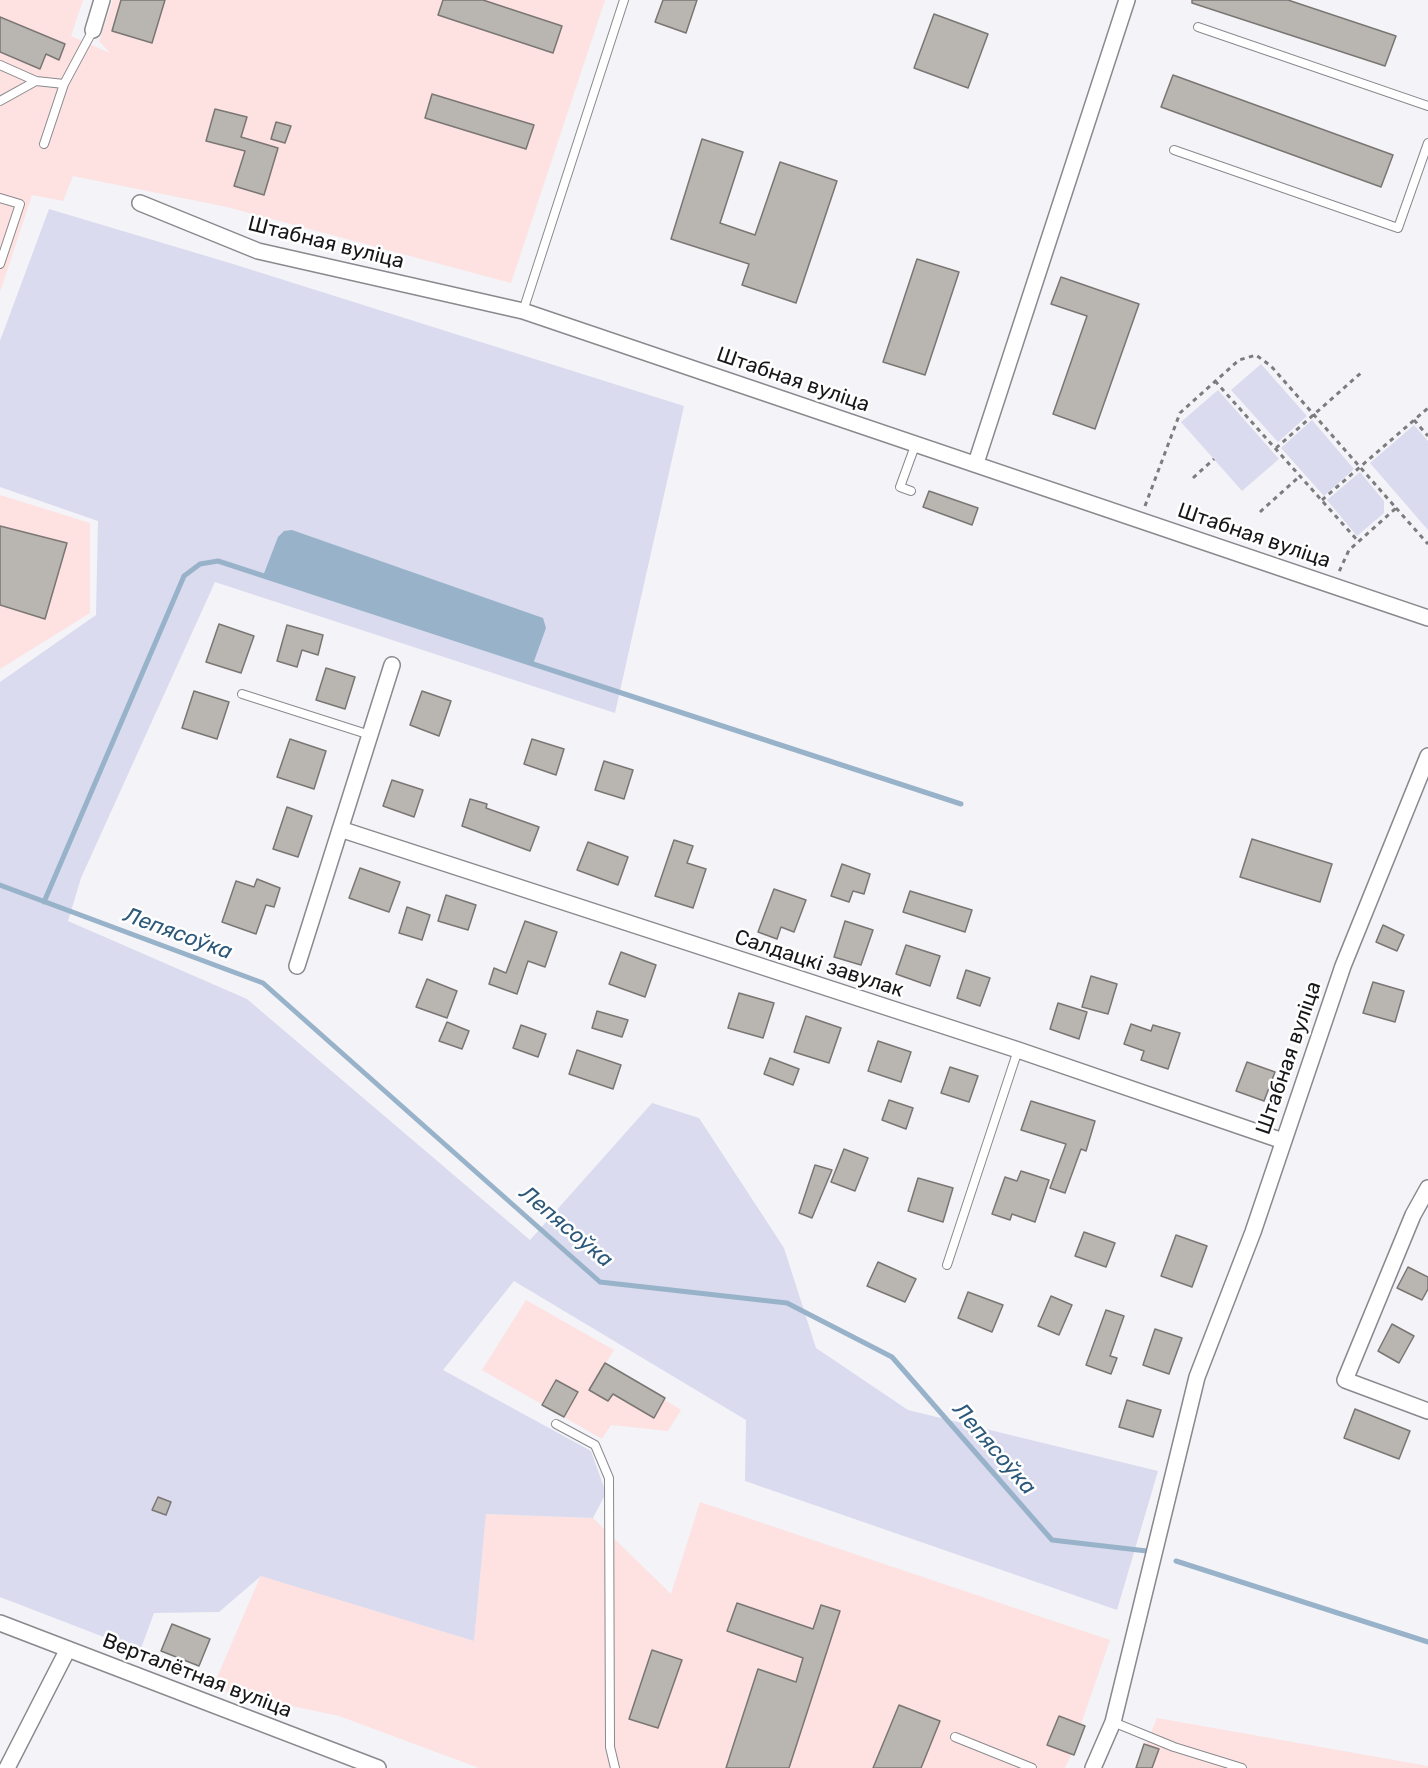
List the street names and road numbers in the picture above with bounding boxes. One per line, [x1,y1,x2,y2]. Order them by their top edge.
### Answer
street label: Штабная вуліца [245,211,407,275]
street label: Штабная вуліца [713,342,873,418]
street label: Штабная вуліца [1174,498,1334,574]
street label: Салдацкі завулак [731,925,907,1003]
street label: Штабная вуліца [1251,978,1327,1138]
street label: Верталётная вуліца [99,1628,295,1724]

